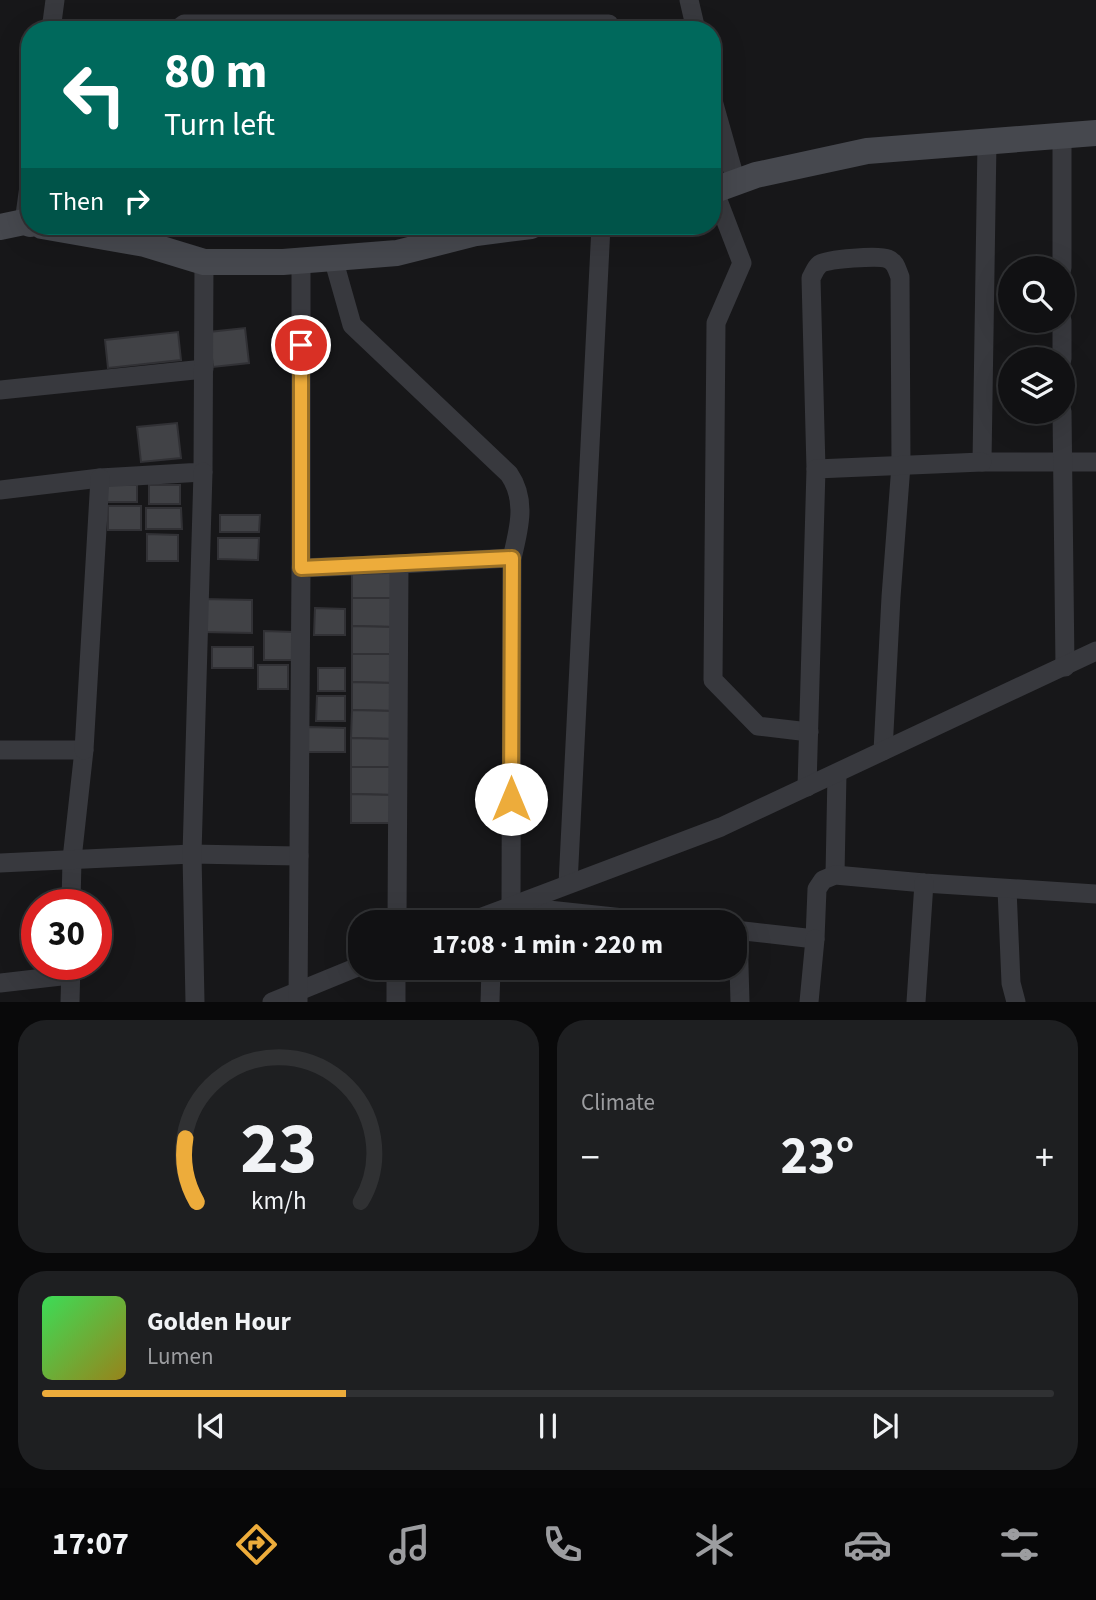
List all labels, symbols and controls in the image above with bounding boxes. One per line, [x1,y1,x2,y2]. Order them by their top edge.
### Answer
text: 80 m [164,37,268,107]
icon: left [49,49,140,140]
text: Turn left [164,102,275,148]
icon: right [118,182,156,220]
text: Then [49,183,104,220]
map controls [998,256,1075,424]
button: search [998,256,1075,333]
pin [271,315,331,375]
icon: arrive [282,326,320,364]
button: layers [998,347,1075,424]
position arrow [474,762,548,836]
speed limit sign: 30 [21,889,112,980]
text: 17:08 · 1 min · 220 m [432,926,663,963]
text: Climate [581,1086,655,1119]
text: 23 [240,1098,317,1202]
text: 23° [781,1120,854,1194]
text: − [581,1131,600,1185]
text: + [1035,1131,1054,1185]
text: km/h [251,1183,306,1219]
text: Golden Hour [147,1303,291,1340]
text: Lumen [147,1340,214,1373]
icon: previous [192,1407,230,1445]
icon: pause [529,1407,567,1445]
icon: next [866,1407,904,1445]
icon: directions [232,1520,281,1569]
icon: music [385,1520,434,1569]
icon: phone [538,1520,587,1569]
icon: climate [690,1520,739,1569]
icon: car [843,1520,892,1569]
icon: filters [995,1520,1044,1569]
text: 17:07 [52,1521,129,1567]

